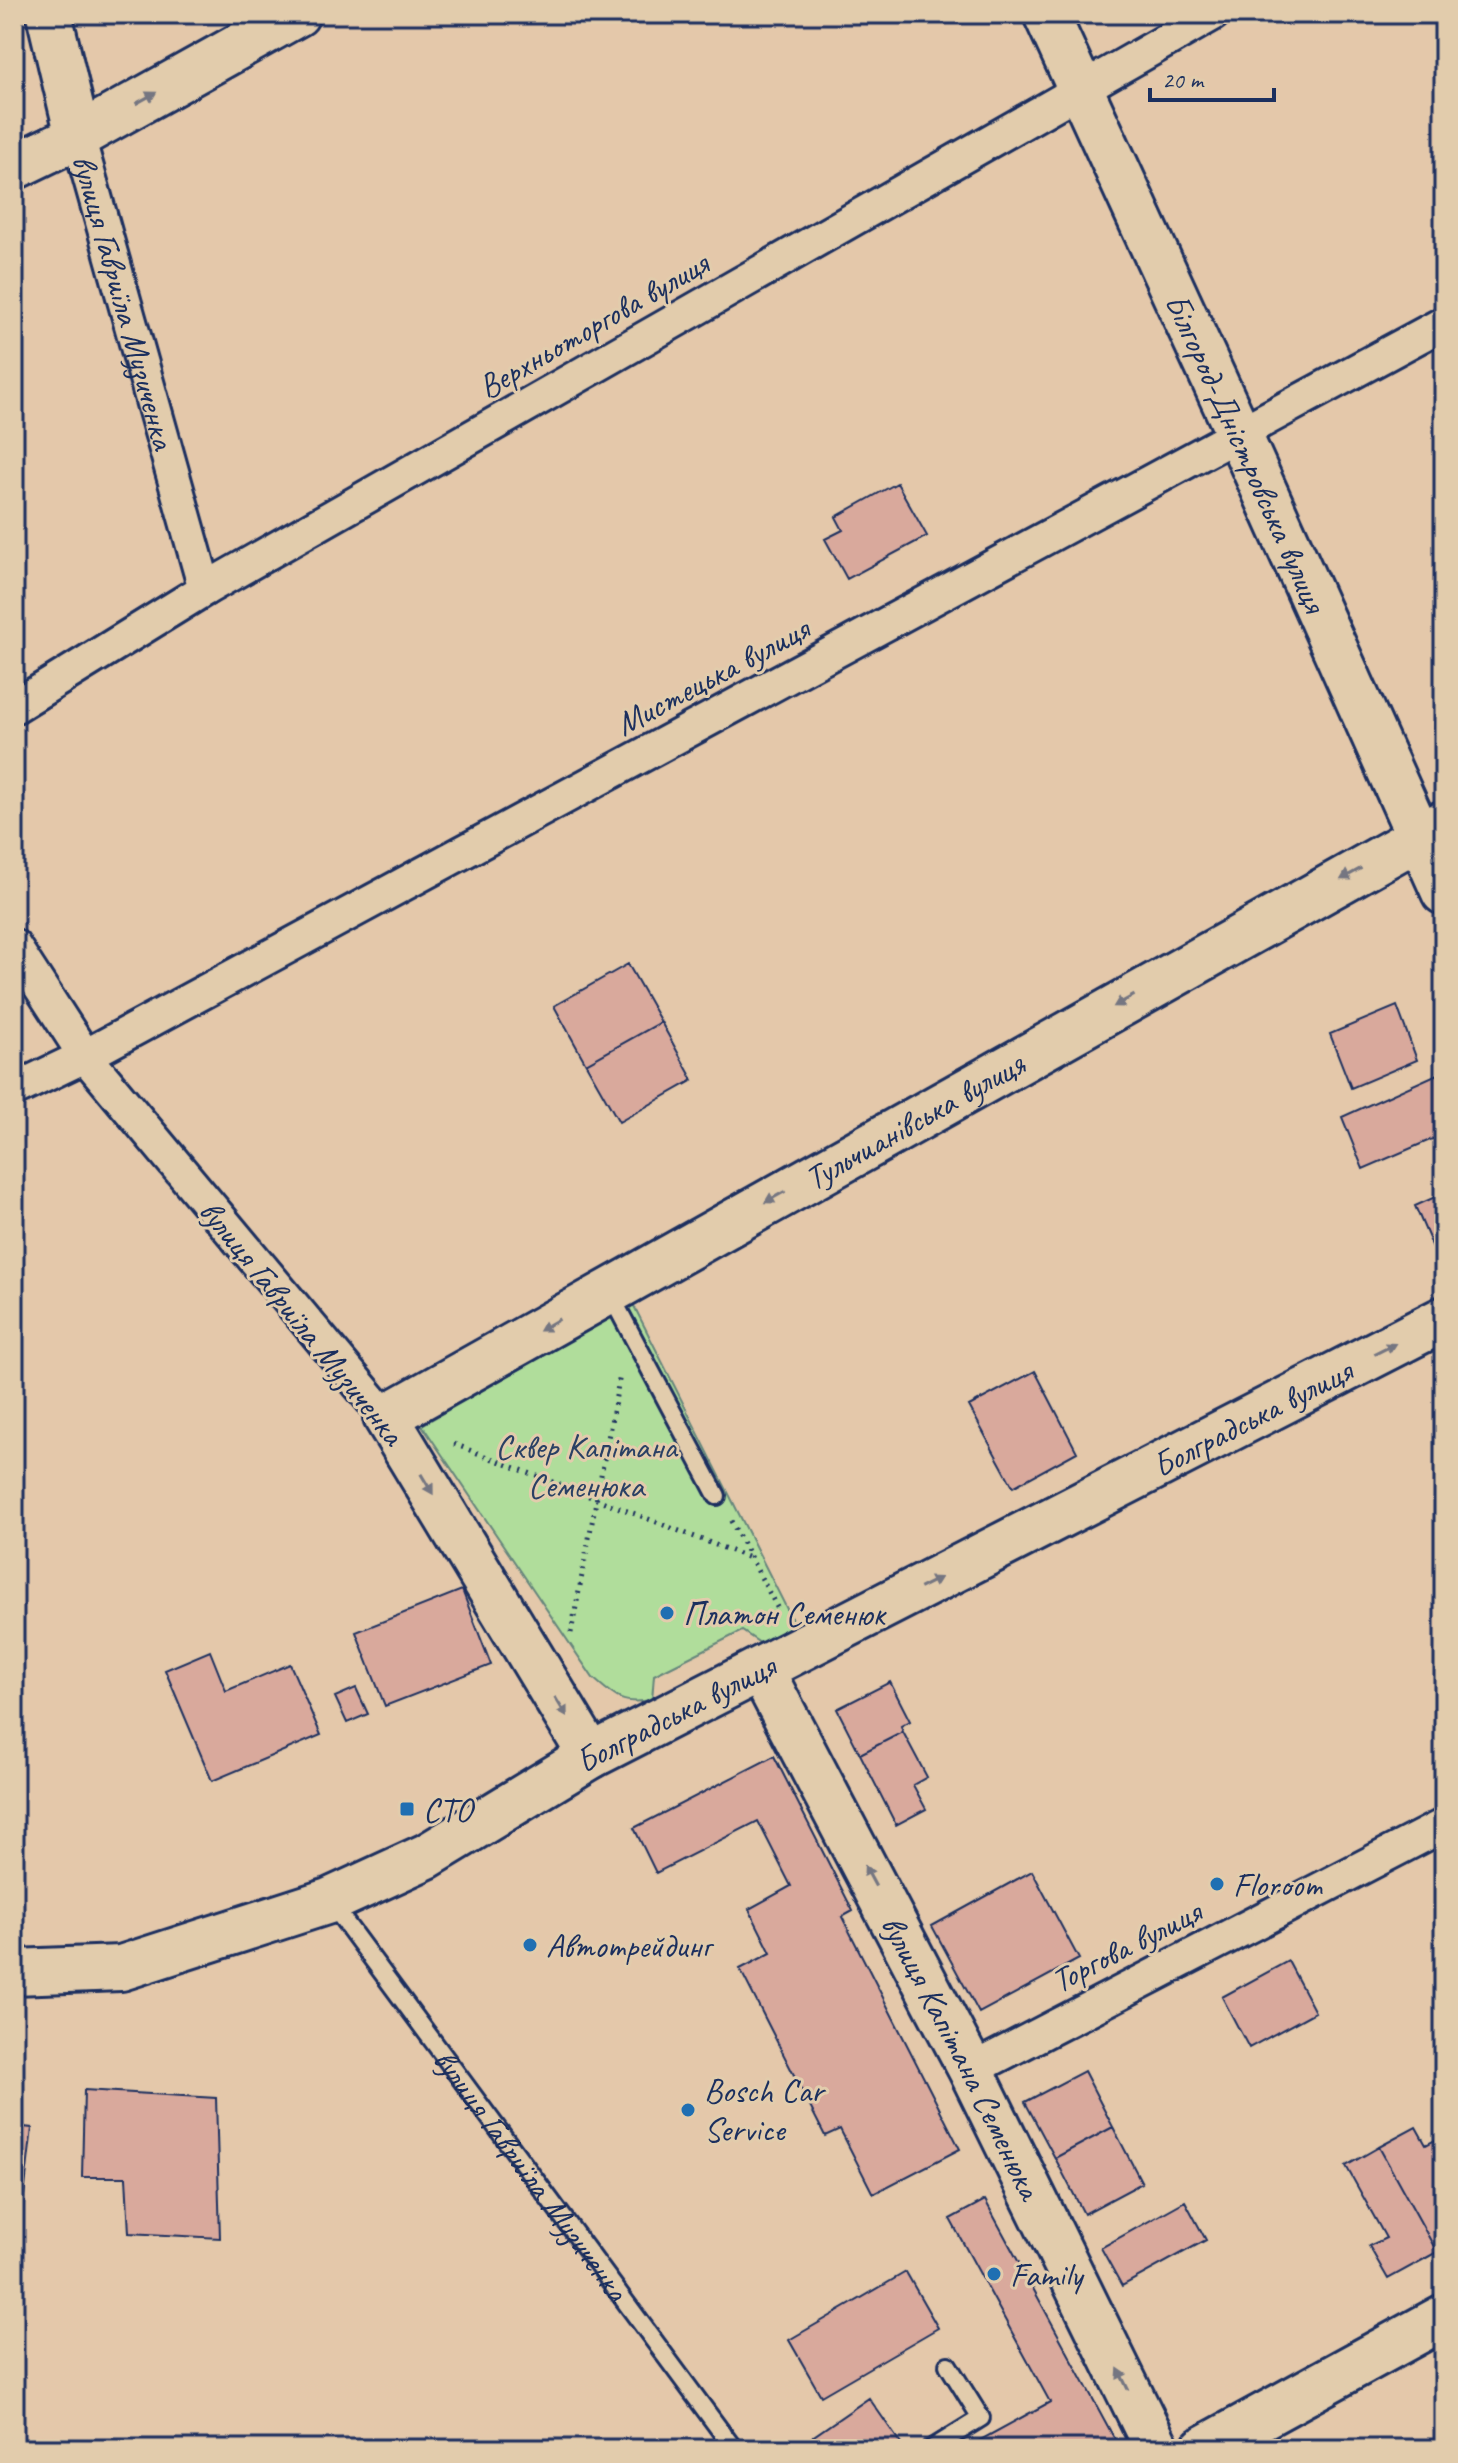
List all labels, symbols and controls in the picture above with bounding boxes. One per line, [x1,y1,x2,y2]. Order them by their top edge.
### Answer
scale bar [1150,52,1274,102]
text: 20 m [1162,65,1205,95]
one-way arrow [135,91,157,105]
street label: вулиця Гавриїла Музиченка [63,150,187,456]
street label: Верхньоторгова вулиця [470,241,718,408]
street label: Білгород-Дністровська вулиця [1156,286,1338,620]
street label: Мистецька вулиця [608,606,818,745]
one-way arrow [1340,866,1362,880]
one-way arrow [1113,994,1135,1008]
street label: Тульчианівська вулиця [797,1041,1033,1199]
street label: вулиця Гавриїла Музиченка [190,1190,416,1455]
one-way arrow [764,1190,787,1204]
one-way arrow [538,1318,560,1332]
one-way arrow [1374,1343,1397,1356]
street label: Болградська вулиця [1145,1347,1361,1486]
park label: Сквер Капітана Семенюка [495,1425,679,1507]
one-way arrow [419,1473,433,1495]
one-way arrow [918,1577,941,1590]
place label: Платон Семенюк [683,1592,888,1635]
marker: Платон Семенюк [658,1604,676,1622]
street label: Болградська вулиця [567,1643,784,1782]
one-way arrow [554,1696,568,1718]
place label: СТО [423,1788,476,1831]
marker: СТО [398,1800,416,1818]
place label: Floroom [1233,1863,1323,1906]
one-way arrow [864,1865,877,1888]
marker: Floroom [1208,1875,1226,1893]
street label: Торгова вулиця [1044,1889,1210,2002]
street label: вулиця Капітана Семенюка [872,1908,1054,2208]
place label: Автотрейдинг [546,1924,714,1967]
marker: Автотрейдинг [521,1936,539,1954]
street label: вулиця Гавриїла Музиченка [424,2040,641,2312]
place label: Bosch Car Service [704,2069,827,2151]
marker: Bosch Car Service [679,2101,697,2119]
place label: Family [1010,2253,1085,2296]
marker: Family [985,2265,1003,2283]
one-way arrow [1116,2367,1130,2391]

